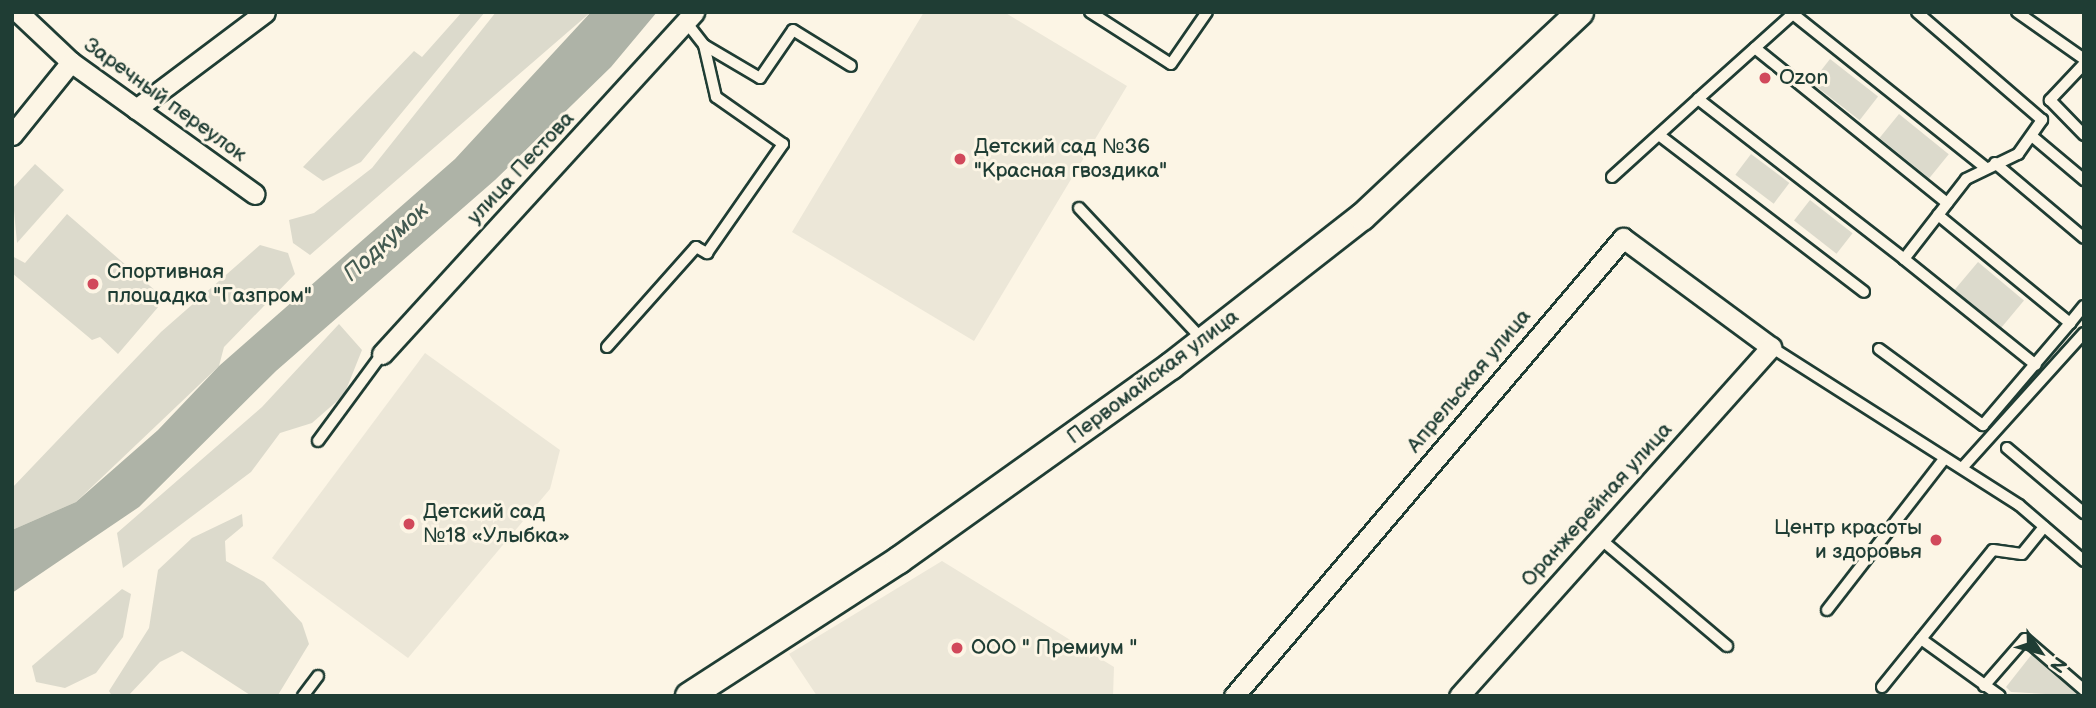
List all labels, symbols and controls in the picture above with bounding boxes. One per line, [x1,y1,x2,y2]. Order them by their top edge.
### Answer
street label: Заречный переулок [79,33,251,167]
place label: Ozon [1779,65,1828,91]
marker: Ozon [1757,70,1773,86]
street label: улица Пестова [462,106,580,230]
place label: Детский сад №36 "Красная гвоздика" [974,134,1167,184]
marker: Детский сад №36 "Красная гвоздика" [952,151,968,167]
water label: Подкумок [338,196,434,288]
place label: Спортивная площадка "Газпром" [107,259,312,309]
marker: Спортивная площадка "Газпром" [85,276,101,292]
street label: Первомайская улица [1062,304,1244,450]
street label: Апрельская улица [1402,304,1536,458]
street label: Оранжерейная улица [1516,417,1678,593]
place label: Детский сад №18 «Улыбка» [423,499,570,549]
place label: Центр красоты и здоровья [1774,515,1922,565]
marker: Детский сад №18 «Улыбка» [401,516,417,532]
marker: Центр красоты и здоровья [1928,532,1944,548]
north arrow [2005,617,2075,687]
place label: ООО " Премиум " [971,635,1137,661]
marker: ООО " Премиум " [949,640,965,656]
text: N [2044,652,2071,677]

